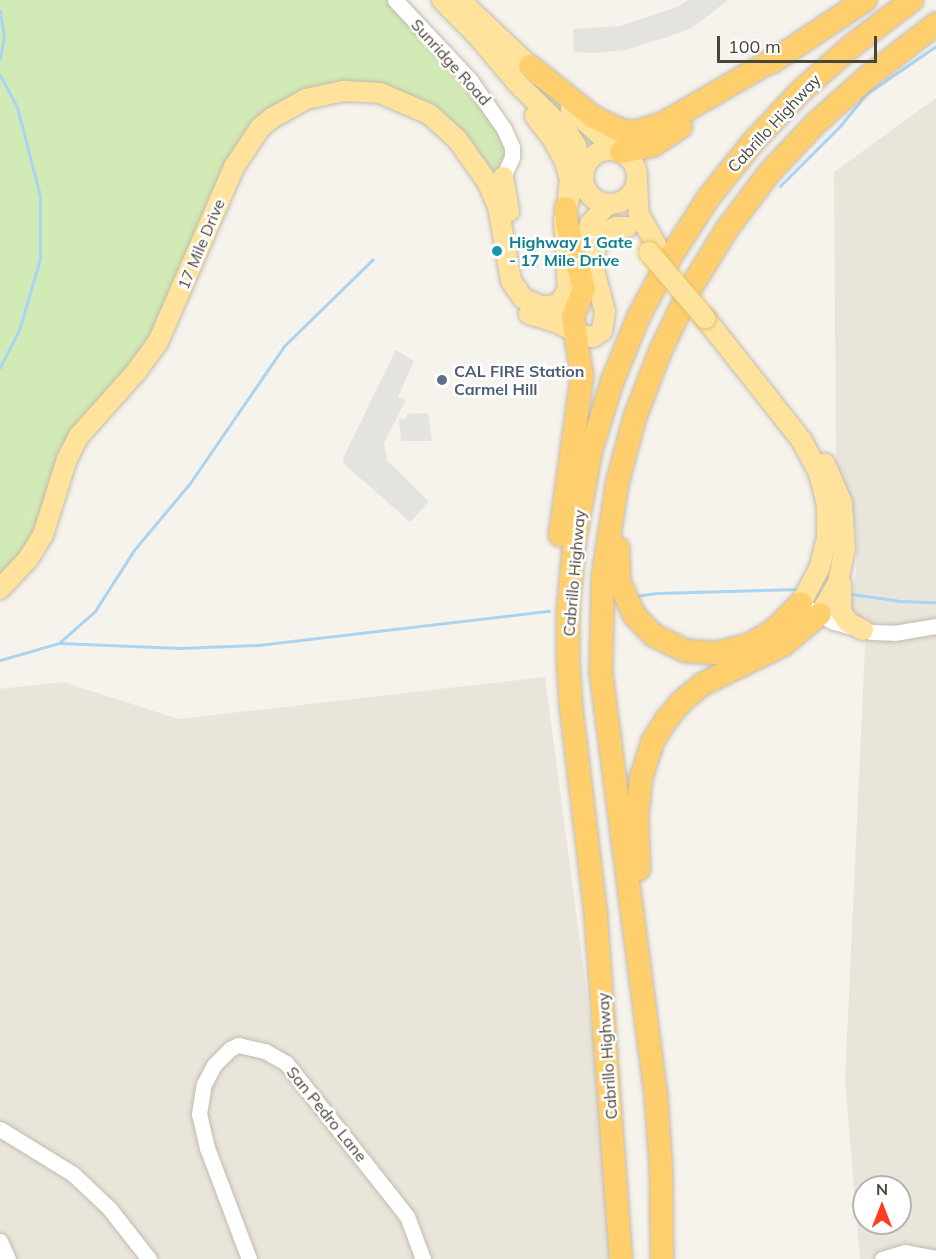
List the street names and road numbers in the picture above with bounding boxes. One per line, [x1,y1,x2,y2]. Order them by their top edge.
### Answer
street label: Sunridge Road [407,15,495,109]
street label: Cabrillo Highway [724,70,824,176]
street label: 17 Mile Drive [173,196,229,292]
street label: Cabrillo Highway [559,509,589,637]
street label: Cabrillo Highway [593,992,621,1120]
street label: San Pedro Lane [283,1063,371,1165]

